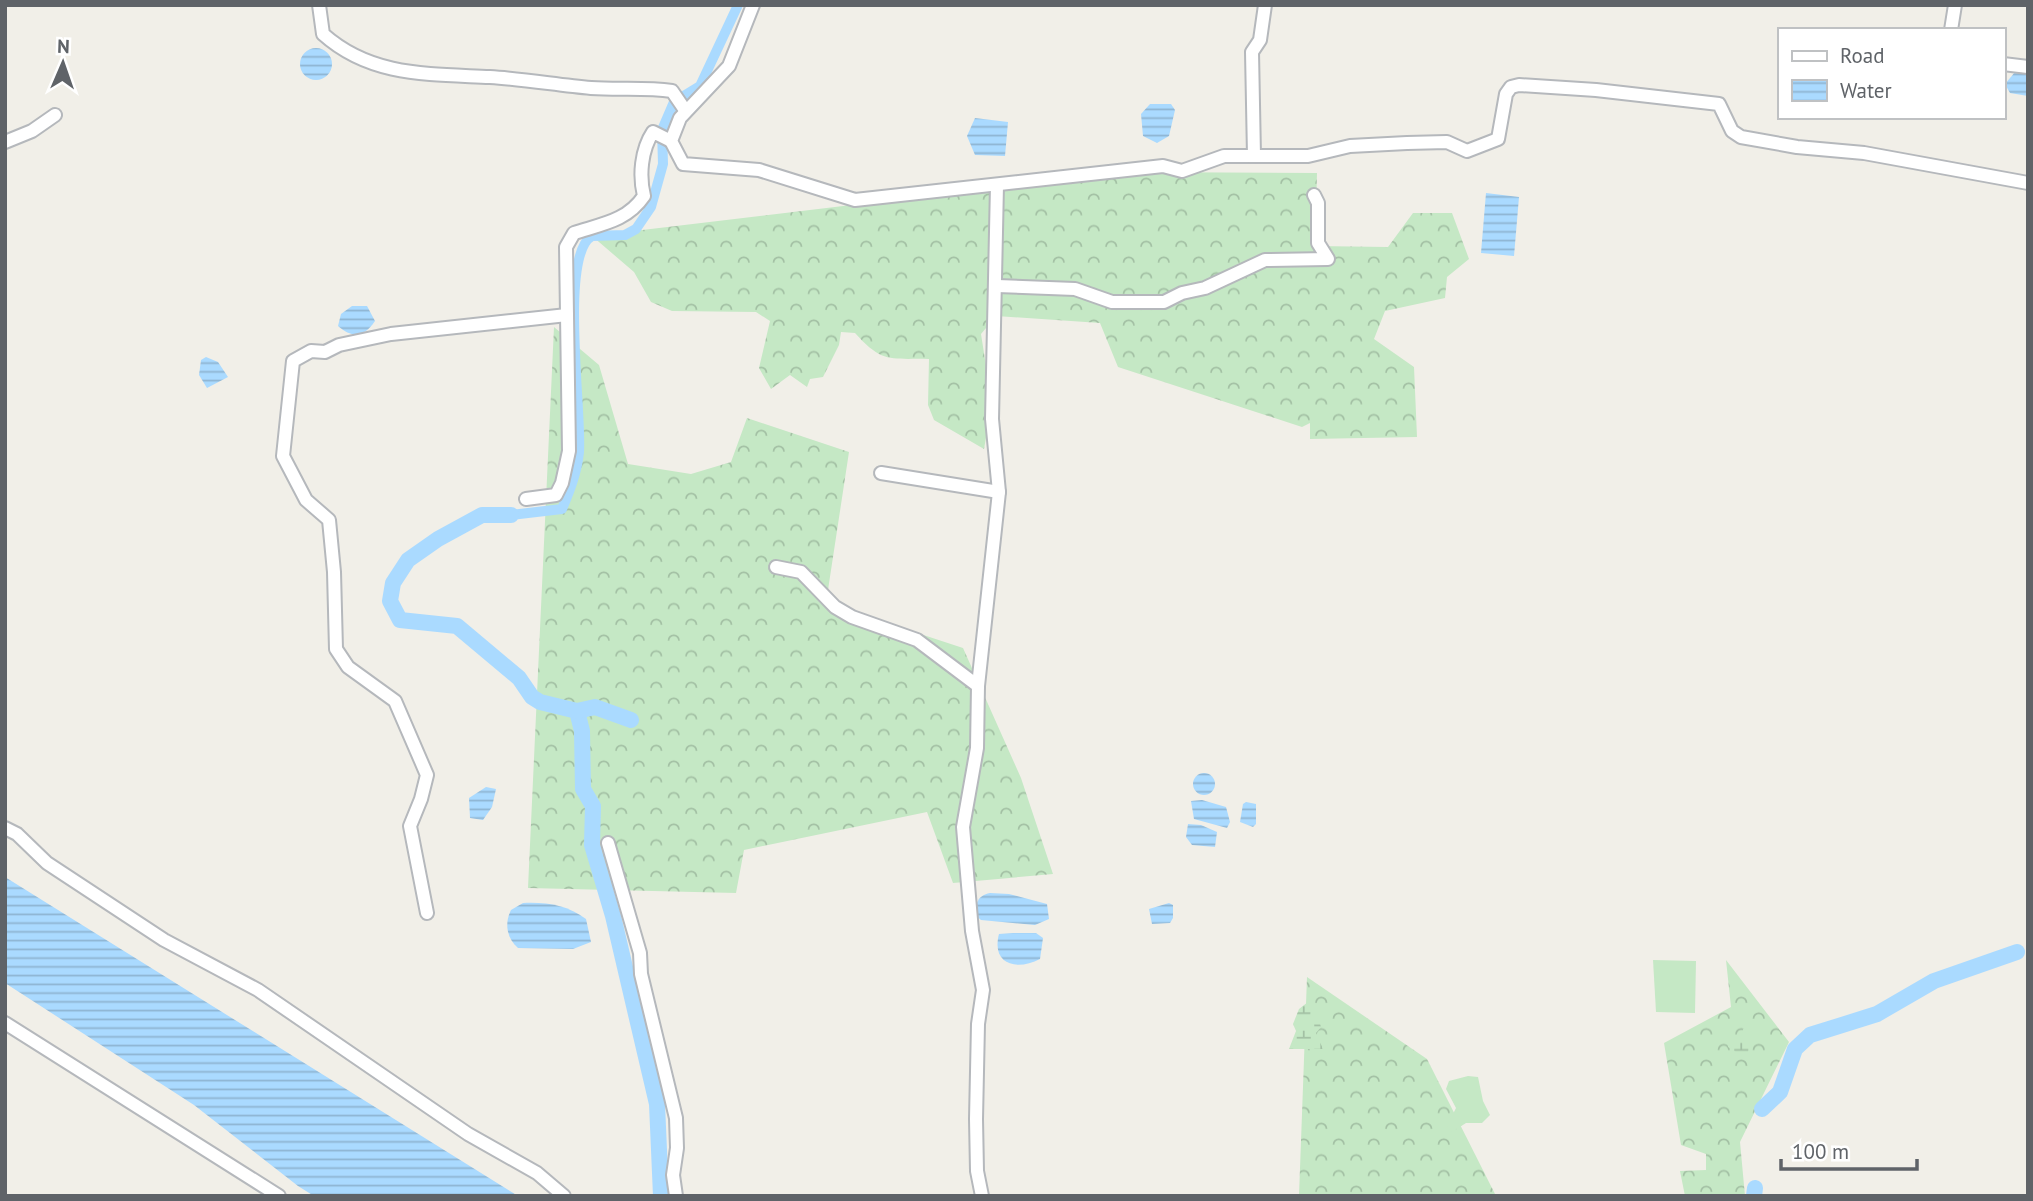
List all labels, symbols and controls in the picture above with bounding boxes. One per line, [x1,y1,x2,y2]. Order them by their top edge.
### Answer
north arrow [28,28,98,98]
legend [1778,28,2005,119]
text: N [57,34,70,58]
text: Road [1840,42,1884,69]
text: Water [1840,77,1892,104]
scale bar [1781,1128,1918,1172]
text: 100 m [1792,1138,1849,1165]

